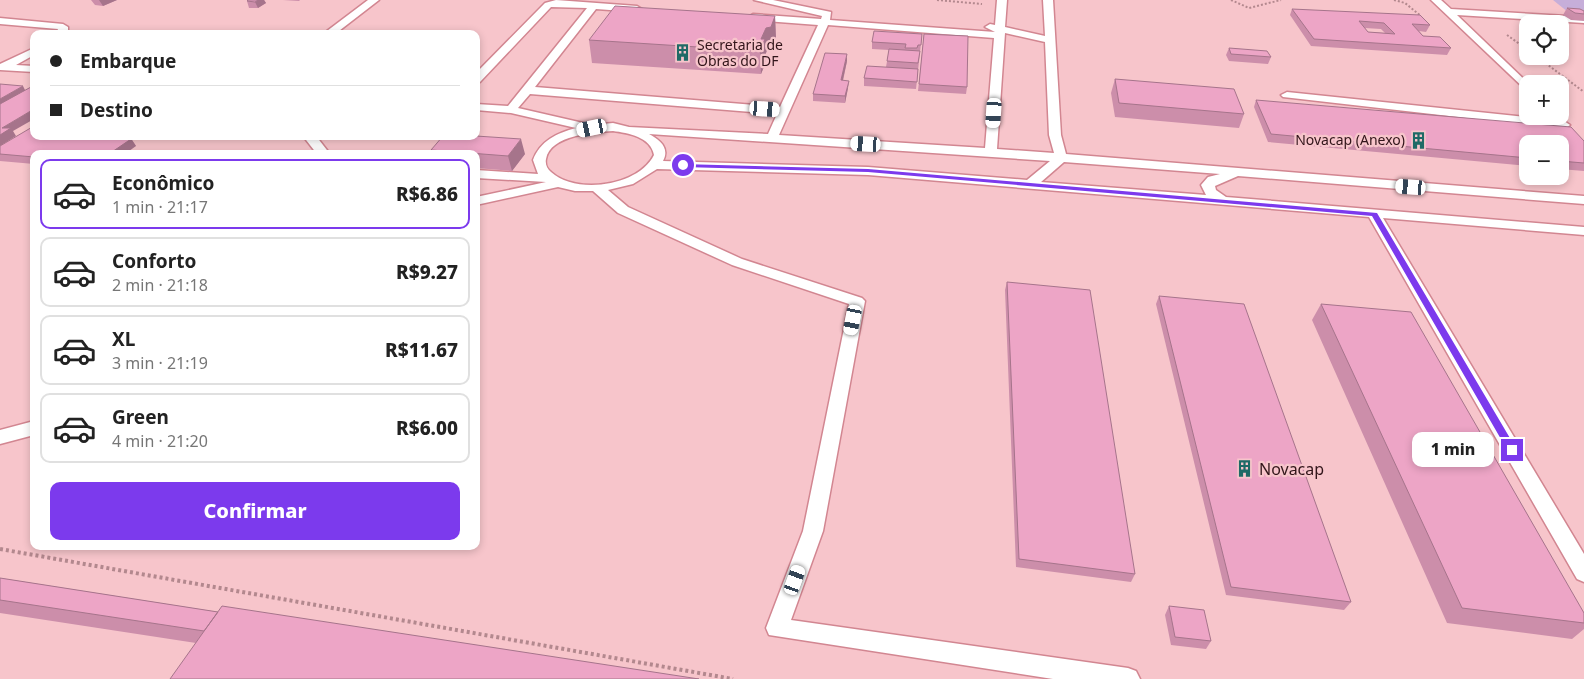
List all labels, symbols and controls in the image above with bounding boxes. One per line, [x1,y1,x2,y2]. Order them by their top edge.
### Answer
map controls [1519,15,1569,185]
button: locate [1519,15,1569,65]
place label: Secretaria de Obras do DF [697,35,783,70]
building icon: Secretaria de Obras do DF [673,43,693,63]
text: Embarque [80,48,176,74]
button: + [1519,75,1569,125]
text: Destino [80,97,153,123]
car [985,98,1002,128]
car [749,100,780,118]
car [575,118,608,138]
place label: Novacap (Anexo) [1295,130,1405,149]
building icon: Novacap (Anexo) [1409,130,1429,150]
button: − [1519,135,1569,185]
car [850,136,881,152]
route start [672,154,694,176]
text: Econômico [112,170,214,196]
icon: car [52,172,97,217]
car [1395,178,1426,196]
text: R$6.86 [396,181,458,207]
text: 1 min · 21:17 [112,196,208,218]
text: Conforto [112,248,196,274]
icon: car [52,250,97,295]
text: R$9.27 [396,259,458,285]
text: 2 min · 21:18 [112,274,208,296]
car [842,304,863,336]
text: XL [112,326,135,352]
icon: car [52,328,97,373]
text: R$11.67 [385,337,458,363]
text: 3 min · 21:19 [112,352,208,374]
text: Green [112,404,169,430]
icon: car [52,406,97,451]
text: R$6.00 [396,415,458,441]
text: 4 min · 21:20 [112,430,208,452]
callout: 1 min [1412,432,1494,468]
text: 1 min [1431,438,1475,460]
route end [1501,439,1523,461]
place label: Novacap [1259,458,1324,480]
building icon: Novacap [1235,459,1255,479]
button: Confirmar [50,482,460,540]
car [782,563,807,597]

